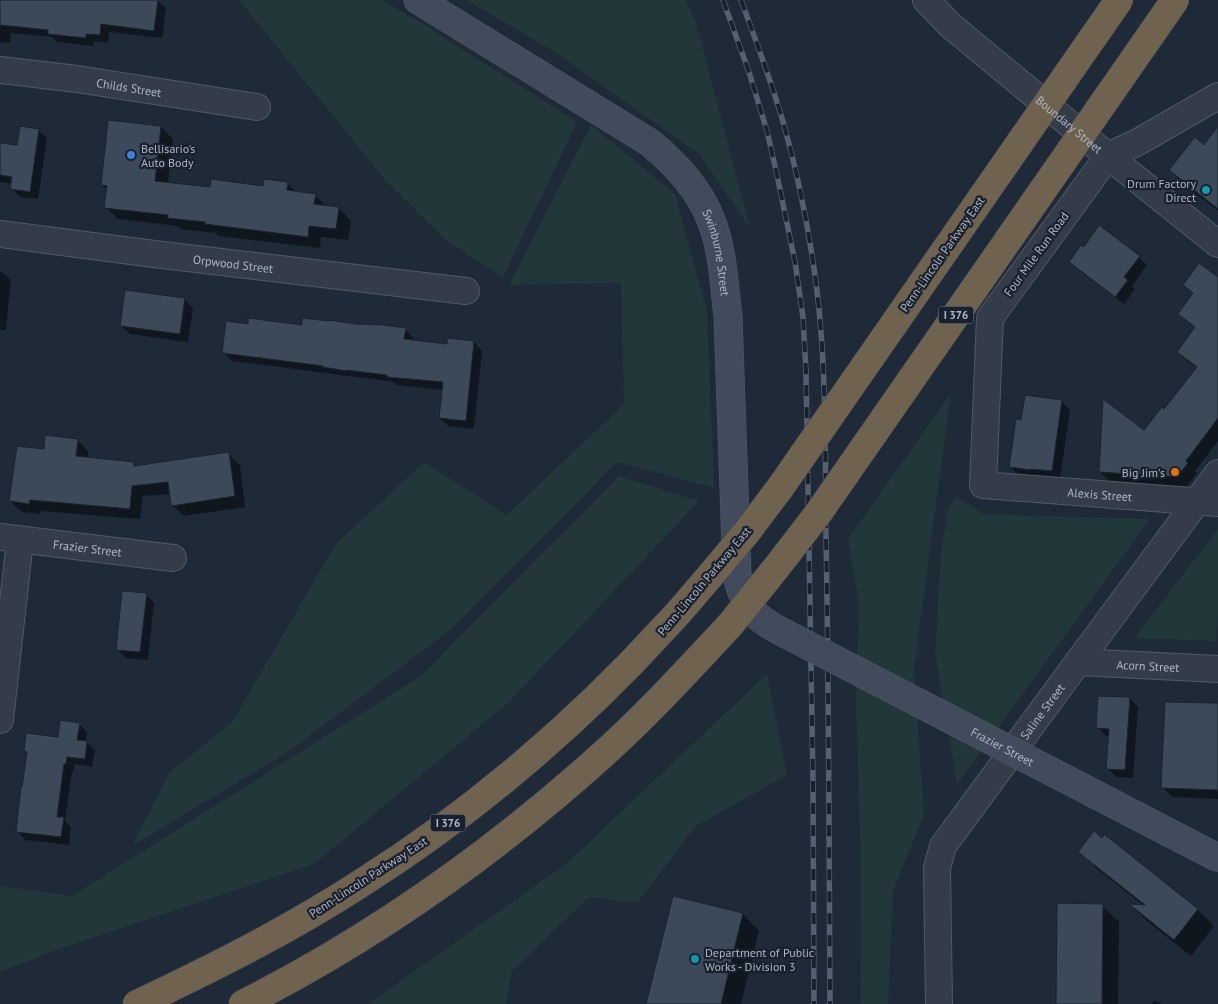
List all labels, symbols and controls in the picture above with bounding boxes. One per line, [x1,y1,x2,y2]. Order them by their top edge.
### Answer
street label: Childs Street [95,75,162,100]
street label: Boundary Street [1033,92,1106,156]
place label: Bellisario's Auto Body [141,141,195,170]
marker: Bellisario's Auto Body [125,149,137,161]
place label: Drum Factory Direct [1127,176,1196,205]
marker: Drum Factory Direct [1200,184,1212,196]
street label: Penn-Lincoln Parkway East [896,193,988,315]
street label: Swinburne Street [700,207,733,297]
street label: Four Mile Run Road [1000,209,1072,299]
street label: Orpwood Street [192,251,274,276]
road number: I 376 [938,306,974,324]
place label: Big Jim's [1122,465,1165,480]
marker: Big Jim's [1169,466,1181,478]
street label: Alexis Street [1067,484,1133,504]
street label: Penn-Lincoln Parkway East [654,524,754,638]
street label: Frazier Street [52,536,123,559]
street label: Acorn Street [1116,656,1180,675]
street label: Saline Street [1016,680,1067,742]
street label: Frazier Street [969,724,1037,769]
road number: I 376 [430,814,466,831]
street label: Penn-Lincoln Parkway East [306,833,430,921]
place label: Department of Public Works - Division 3 [705,945,815,974]
marker: Department of Public Works - Division 3 [689,953,701,965]

